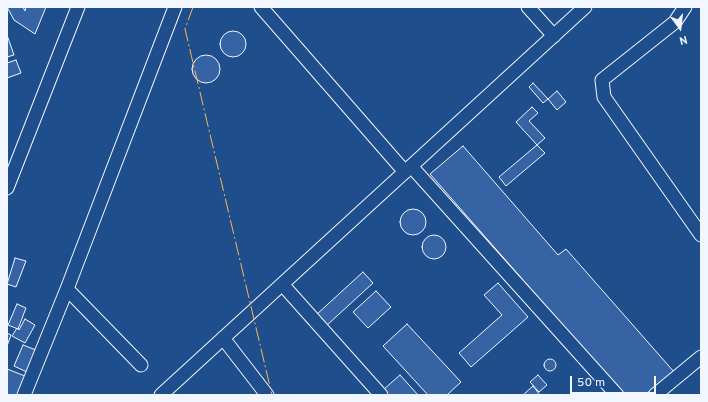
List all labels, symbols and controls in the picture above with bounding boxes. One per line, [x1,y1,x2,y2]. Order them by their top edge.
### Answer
north arrow [660,8,700,48]
text: N [677,32,689,47]
scale bar [572,368,658,394]
text: 50 m [577,375,605,391]

